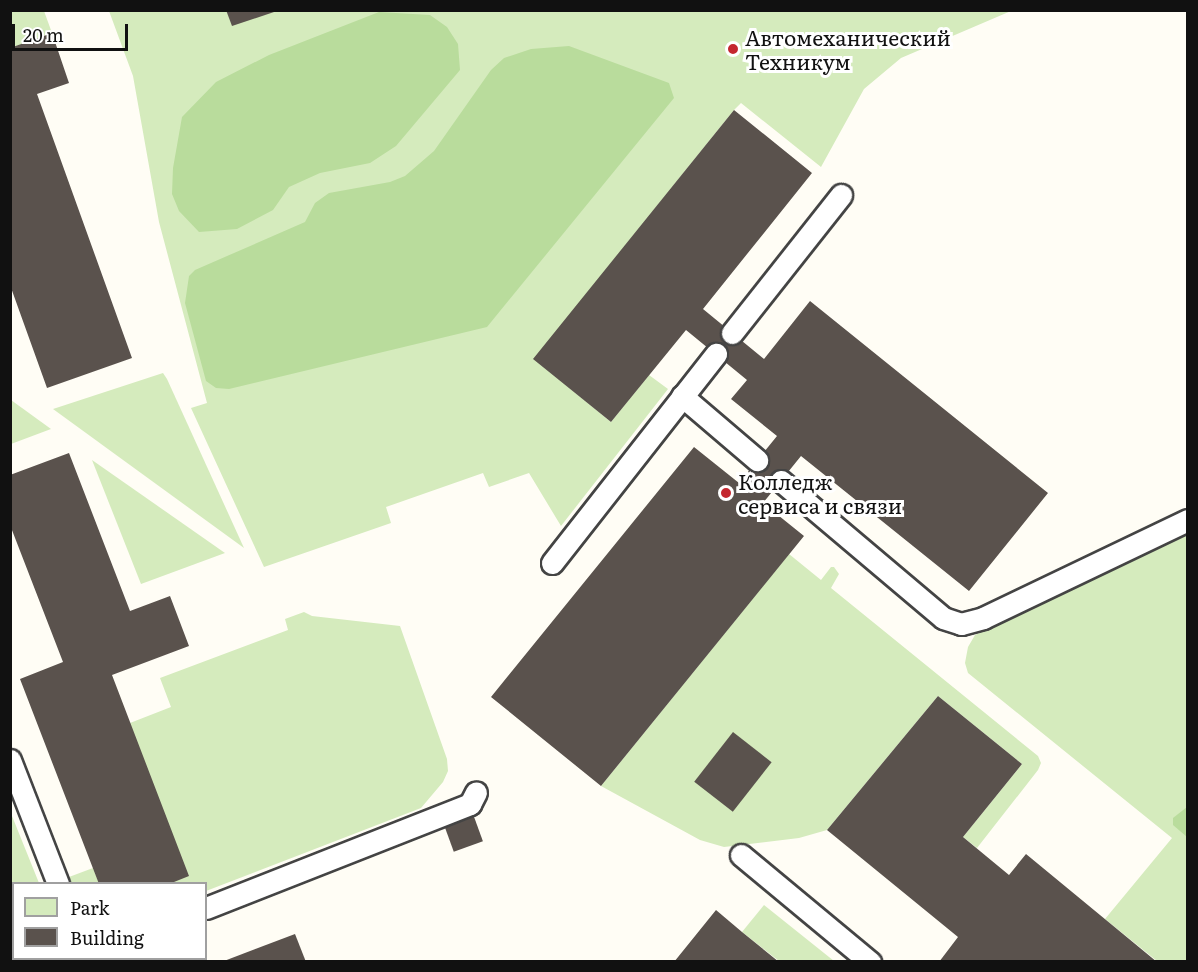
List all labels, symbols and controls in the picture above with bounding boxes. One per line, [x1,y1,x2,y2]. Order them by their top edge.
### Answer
scale bar [15,12,130,50]
text: 20 m [23,21,64,48]
place label: Автомеханический Техникум [745,24,951,74]
marker: Автомеханический Техникум [726,42,740,56]
place label: Колледж сервиса и связи [738,468,902,518]
marker: Колледж сервиса и связи [719,486,733,500]
legend [12,882,207,960]
text: Park [70,894,109,921]
text: Building [70,924,144,951]

